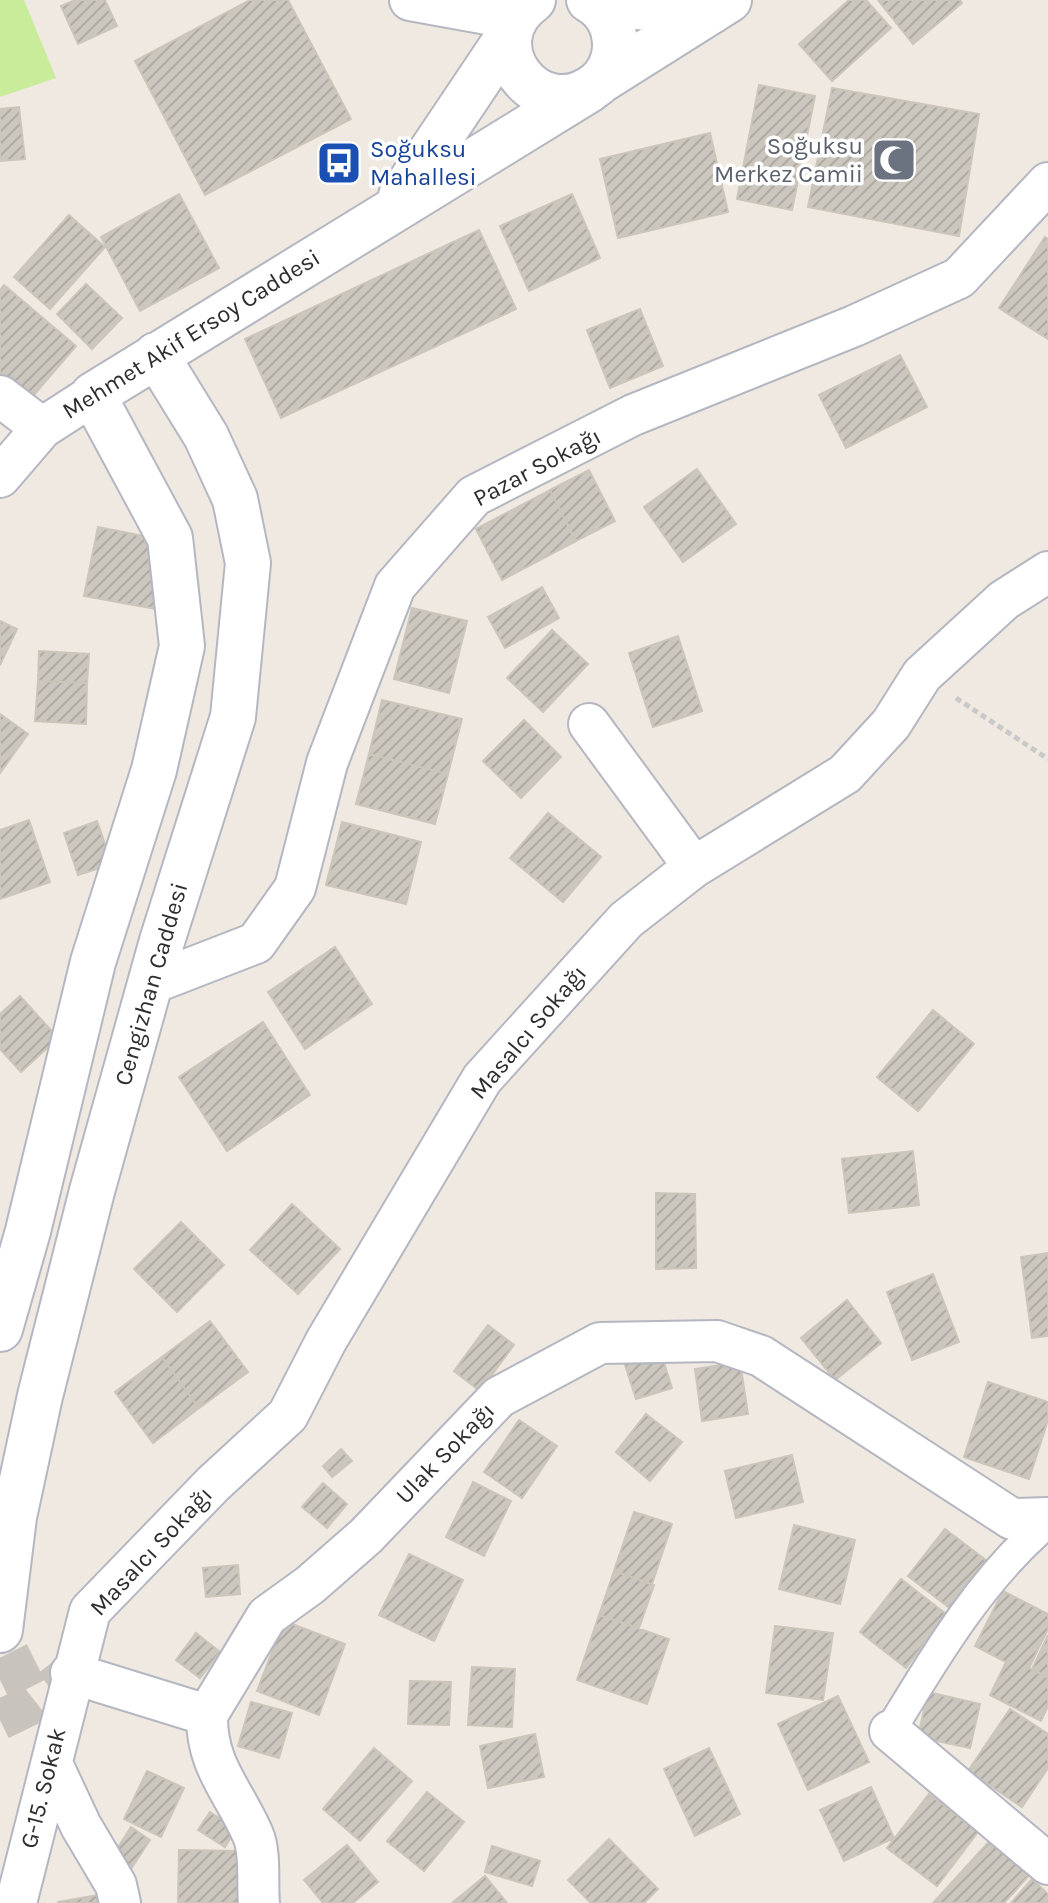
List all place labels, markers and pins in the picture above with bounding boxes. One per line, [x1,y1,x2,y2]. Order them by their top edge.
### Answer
place label: Soğuksu Merkez Camii [714,132,863,188]
place label: Soğuksu Mahallesi [370,135,477,191]
mosque icon: Soğuksu Merkez Camii [870,136,918,184]
bus stop icon: Soğuksu Mahallesi [315,139,363,187]

